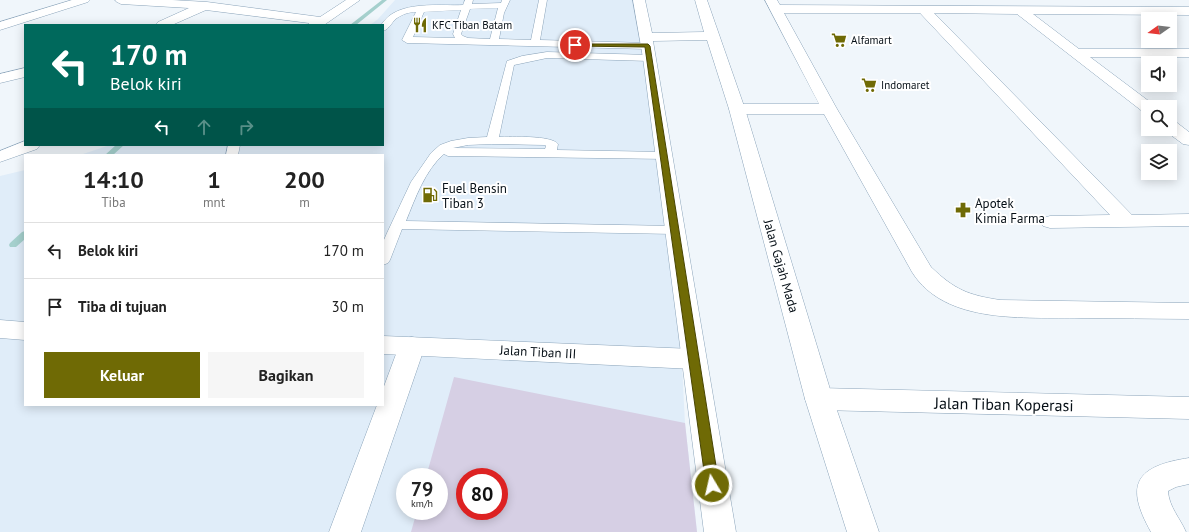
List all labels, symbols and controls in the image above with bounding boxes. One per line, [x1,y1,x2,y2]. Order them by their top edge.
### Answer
north arrow [1141,12,1177,48]
map controls [1141,12,1177,180]
restaurant icon: KFC Tiban Batam [411,16,429,34]
place label: KFC Tiban Batam [432,18,512,32]
pin [558,28,592,62]
supermarket icon: Alfamart [830,31,848,49]
place label: Alfamart [851,33,892,47]
icon: arrive [564,34,586,56]
text: 170 m [110,36,187,73]
icon: left [44,40,96,92]
button: sound [1141,56,1177,92]
text: Belok kiri [110,72,182,95]
supermarket icon: Indomaret [860,76,878,94]
place label: Indomaret [881,78,930,92]
button: search [1141,100,1177,136]
icon: left [151,116,173,138]
icon: ahead [193,116,215,138]
icon: right [235,116,257,138]
button: layers [1141,144,1177,180]
text: 14:10 [83,164,144,195]
text: 1 [207,164,221,195]
text: 200 [284,164,325,195]
place label: Fuel Bensin Tiban 3 [442,180,507,212]
fuel station icon: Fuel Bensin Tiban 3 [421,186,439,204]
text: Tiba [101,194,126,211]
text: mnt [203,194,225,211]
text: m [299,194,310,211]
place label: Apotek Kimia Farma [975,195,1045,227]
pharmacy icon: Apotek Kimia Farma [954,201,972,219]
street label: Jalan Gajah Mada [759,216,802,315]
icon: left [44,240,66,262]
text: Belok kiri [78,241,138,260]
text: 170 m [323,241,364,260]
icon: arrive [44,296,66,318]
text: Tiba di tujuan [78,297,167,316]
text: 30 m [331,297,364,316]
street label: Jalan Tiban III [498,341,577,362]
button: Keluar [44,352,200,398]
button: Bagikan [208,352,364,398]
street label: Jalan Tiban Koperasi [933,393,1074,415]
position arrow [691,464,733,506]
speed limit sign: 80 [456,468,508,520]
text: 79 [411,476,433,502]
text: km/h [411,497,433,510]

